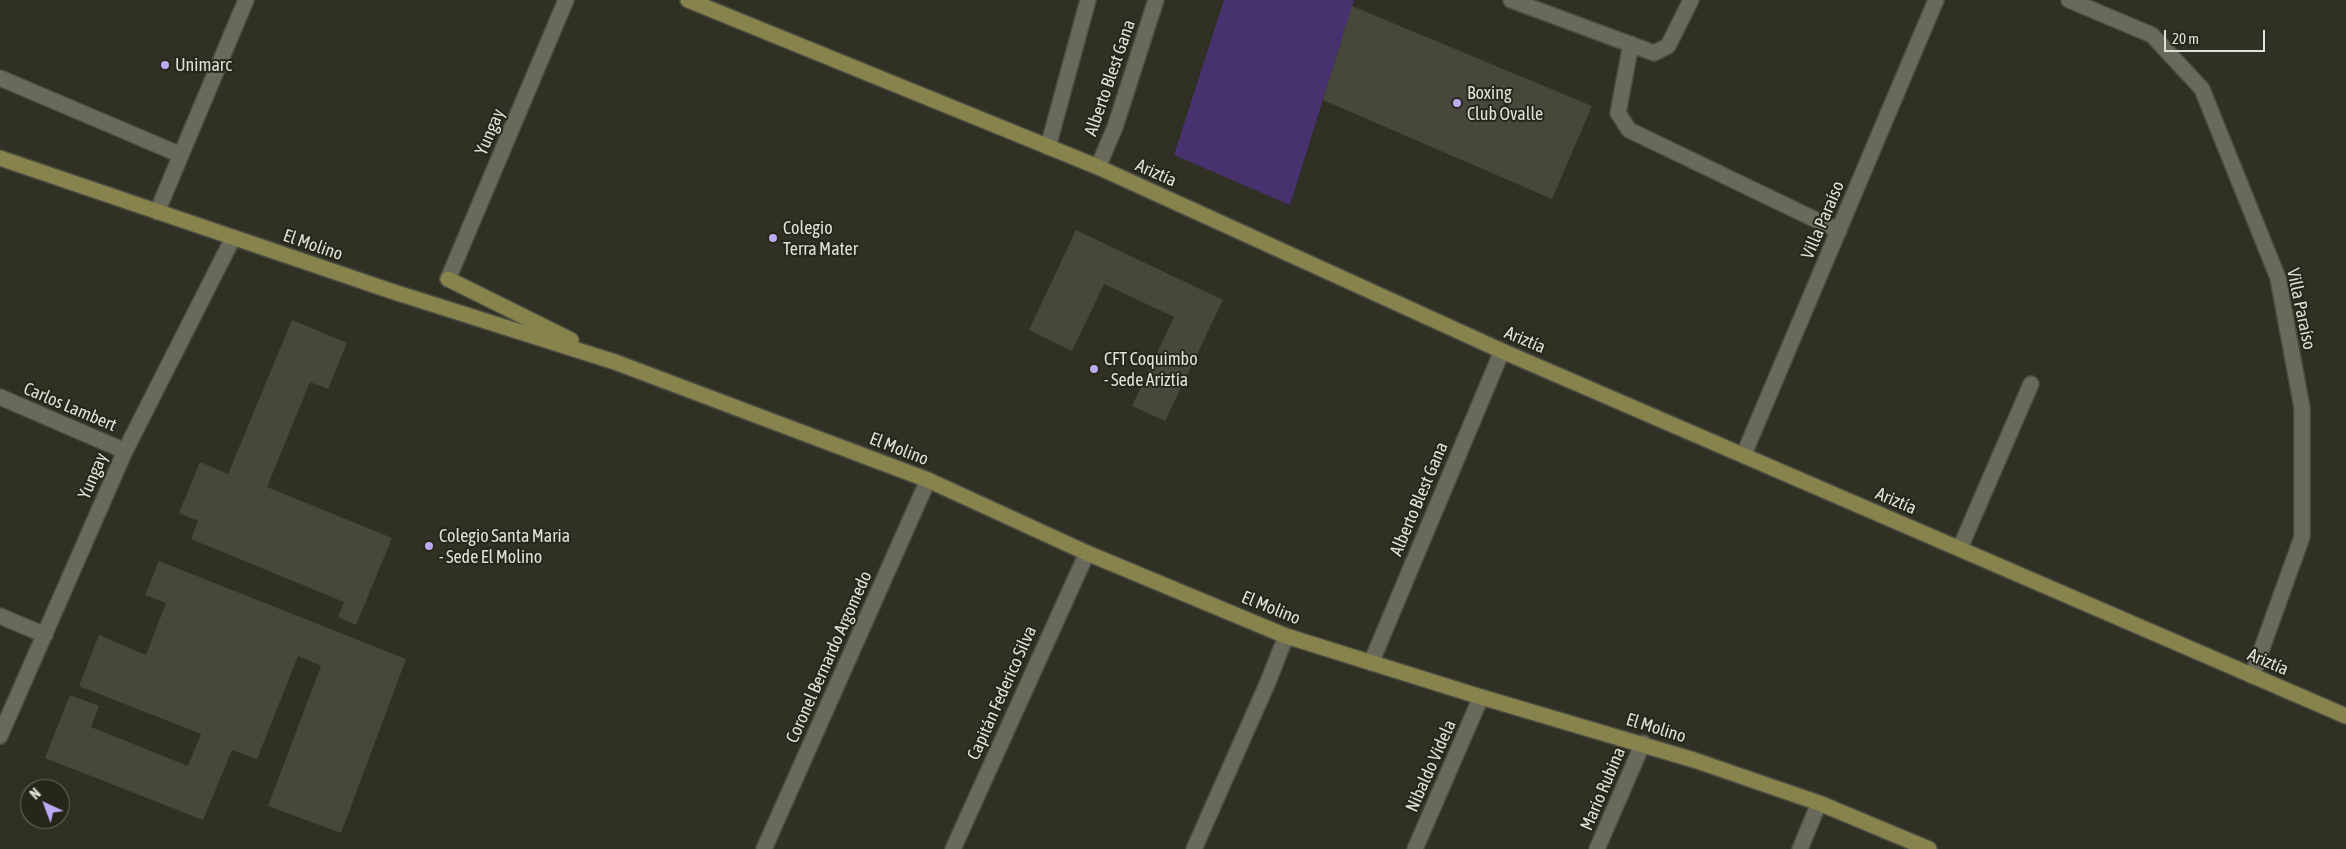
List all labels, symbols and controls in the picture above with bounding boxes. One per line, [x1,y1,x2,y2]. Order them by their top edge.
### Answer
street label: Alberto Blest Gana [1080,17,1140,139]
scale bar [2166,20,2267,52]
text: 20 m [2172,30,2199,47]
place label: Unimarc [175,54,232,76]
marker: Unimarc [159,59,171,71]
place label: Boxing Club Ovalle [1467,82,1543,125]
marker: Boxing Club Ovalle [1451,97,1463,109]
street label: Yungay [471,105,509,159]
street label: Ariztía [1132,155,1180,191]
street label: Villa Paraíso [1797,178,1849,262]
place label: Colegio Terra Mater [783,217,858,260]
street label: El Molino [280,225,346,265]
marker: Colegio Terra Mater [767,232,779,244]
street label: Villa Paraíso [2282,266,2320,352]
street label: Ariztía [1501,322,1549,358]
place label: CFT Coquimbo - Sede Ariztía [1104,348,1198,390]
marker: CFT Coquimbo - Sede Ariztía [1088,363,1100,375]
street label: Carlos Lambert [20,378,120,436]
street label: El Molino [866,428,932,470]
street label: Alberto Blest Gana [1385,439,1453,559]
street label: Yungay [74,449,112,503]
street label: Ariztía [1872,483,1920,519]
place label: Colegio Santa Maria - Sede El Molino [439,525,570,568]
marker: Colegio Santa Maria - Sede El Molino [423,540,435,552]
street label: Coronel Bernardo Argomedo [781,568,877,746]
street label: El Molino [1238,586,1304,630]
street label: Capitán Federico Silva [963,623,1041,763]
street label: Ariztía [2244,644,2292,680]
street label: El Molino [1623,709,1689,747]
street label: Nibaldo Videla [1401,717,1461,815]
street label: Mario Rubina [1576,744,1630,834]
north arrow [20,779,70,829]
text: N [27,785,44,802]

